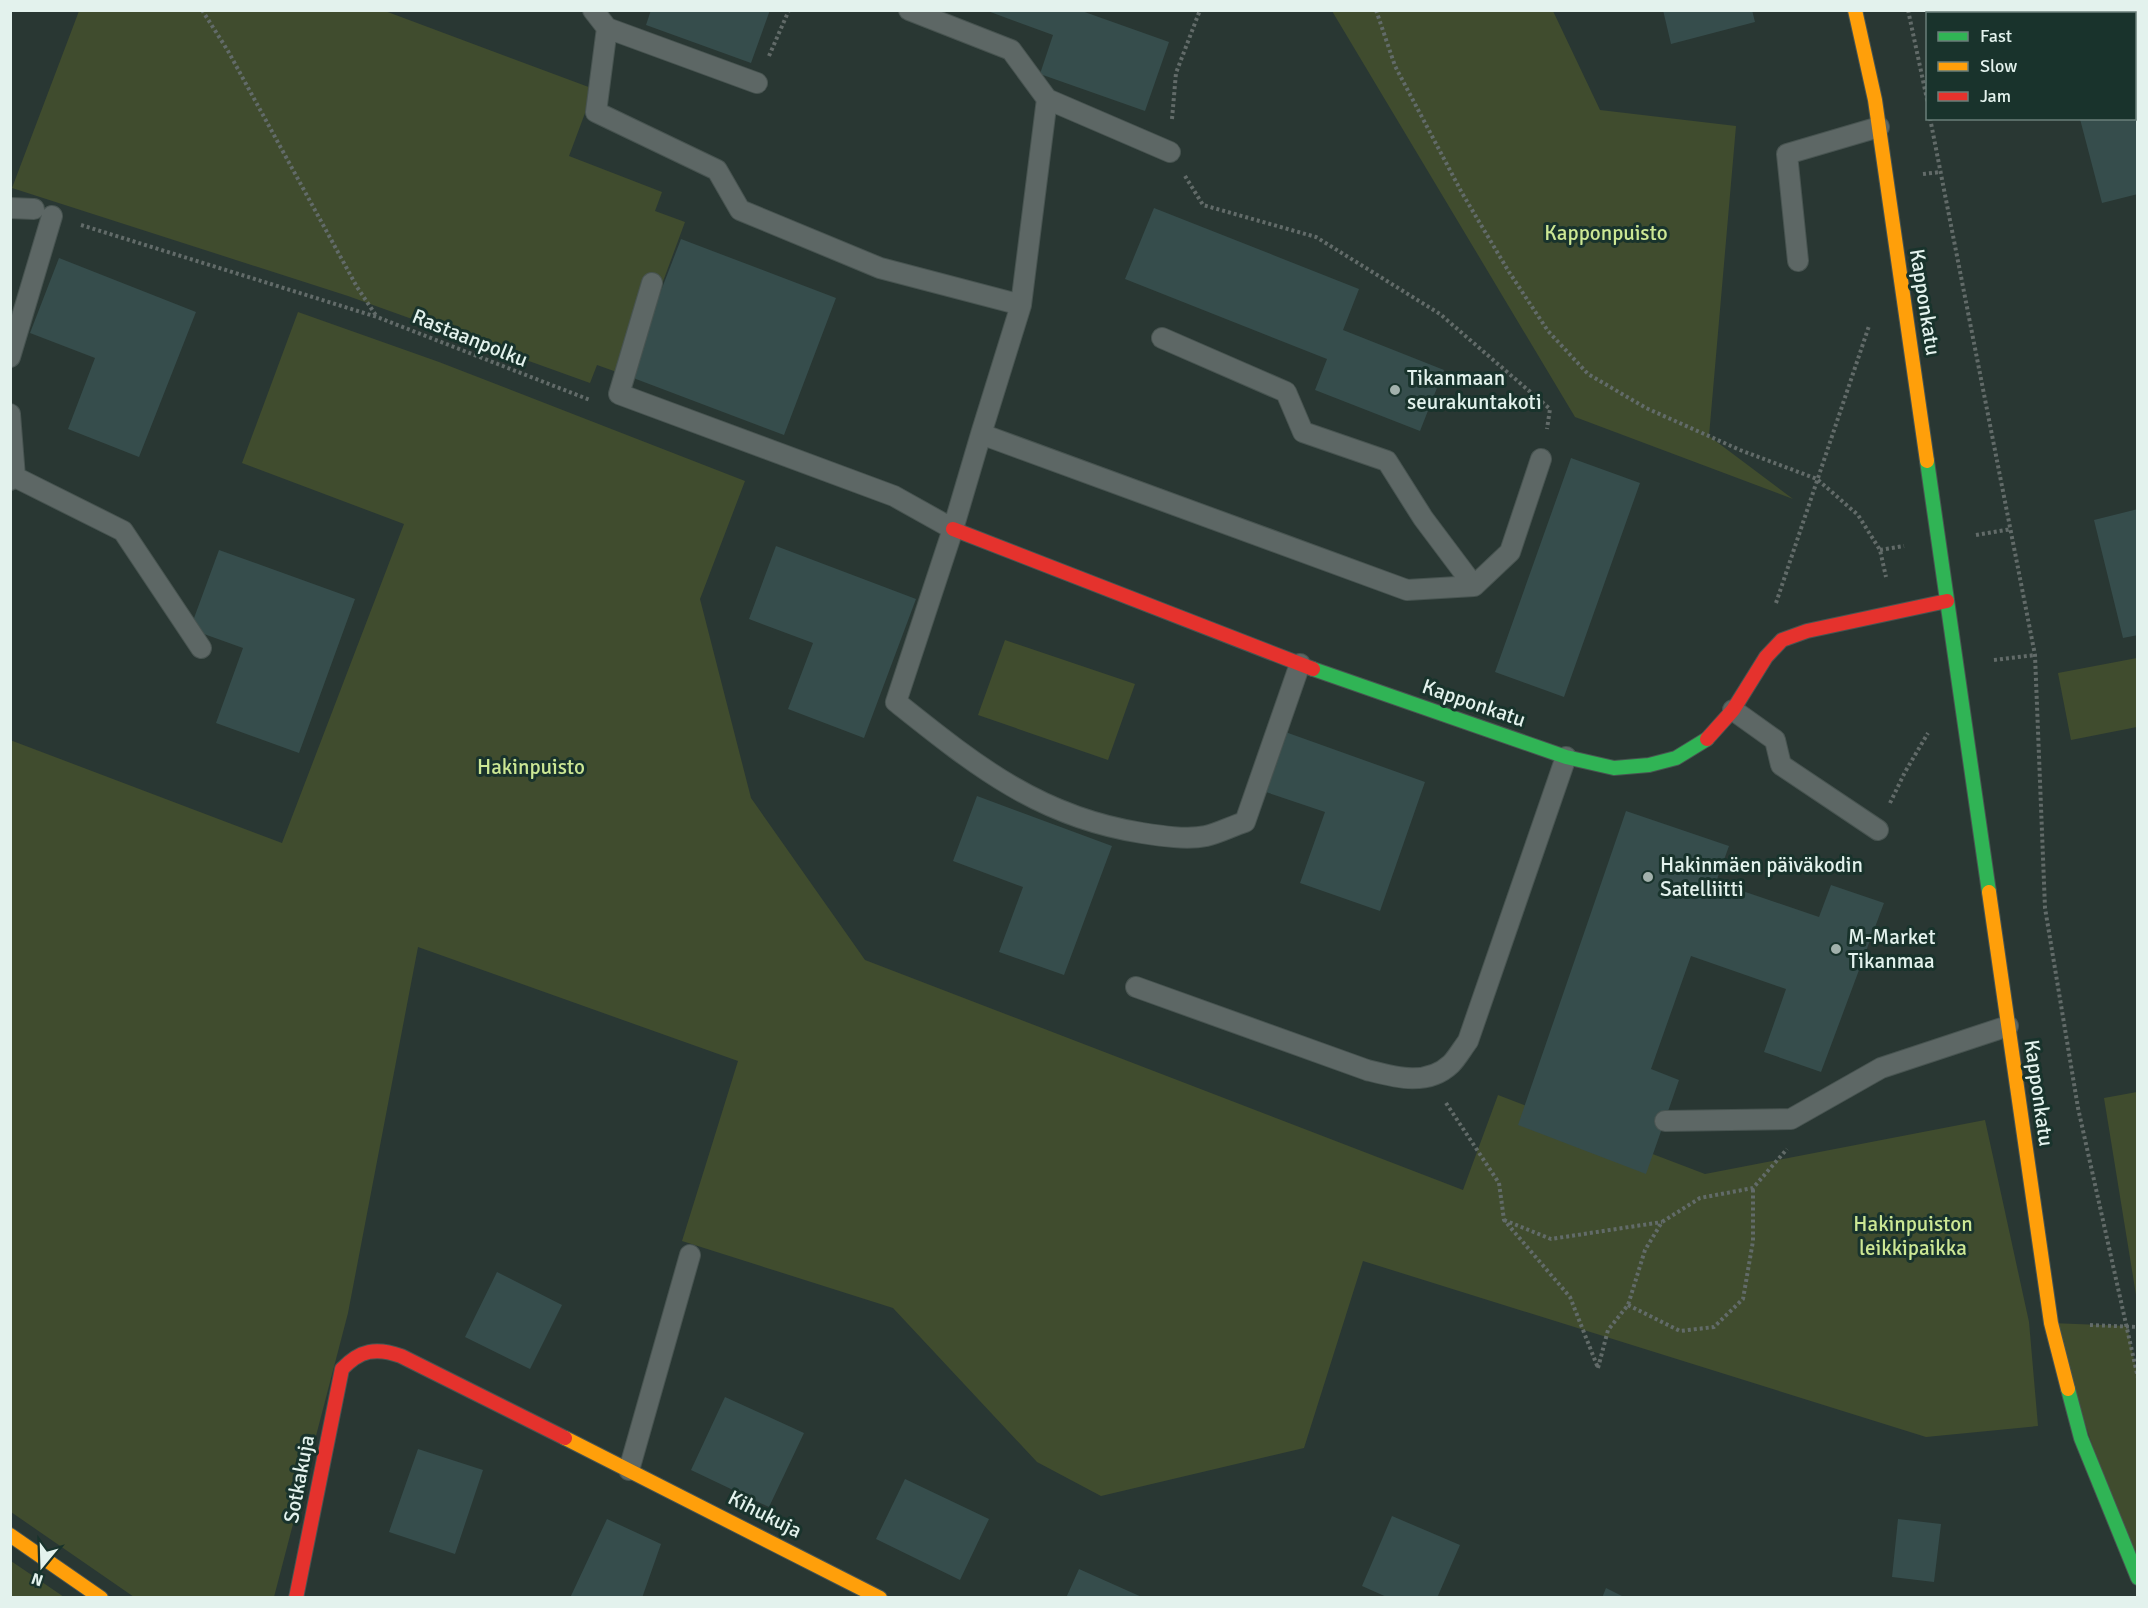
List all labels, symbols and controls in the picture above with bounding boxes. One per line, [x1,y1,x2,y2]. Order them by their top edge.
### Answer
legend [1926,12,2136,120]
text: Fast [1980,25,2012,47]
text: Slow [1980,55,2017,77]
text: Jam [1980,85,2011,107]
park label: Kapponpuisto [1544,220,1668,246]
street label: Kapponkatu [1904,247,1946,357]
street label: Rastaanpolku [408,303,532,373]
place label: Tikanmaan seurakuntakoti [1407,365,1542,415]
marker: Tikanmaan seurakuntakoti [1388,383,1402,397]
street label: Kapponkatu [1419,673,1529,733]
park label: Hakinpuisto [477,754,585,780]
place label: Hakinmäen päiväkodin Satelliitti [1660,852,1863,902]
marker: Hakinmäen päiväkodin Satelliitti [1641,870,1655,884]
place label: M-Market Tikanmaa [1848,924,1936,974]
marker: M-Market Tikanmaa [1829,942,1843,956]
street label: Kapponkatu [2019,1038,2059,1148]
park label: Hakinpuiston leikkipaikka [1853,1211,1973,1261]
street label: Sotkakuja [278,1433,320,1525]
street label: Kihukuja [724,1484,806,1544]
north arrow [12,1536,72,1596]
text: N [29,1568,46,1591]

